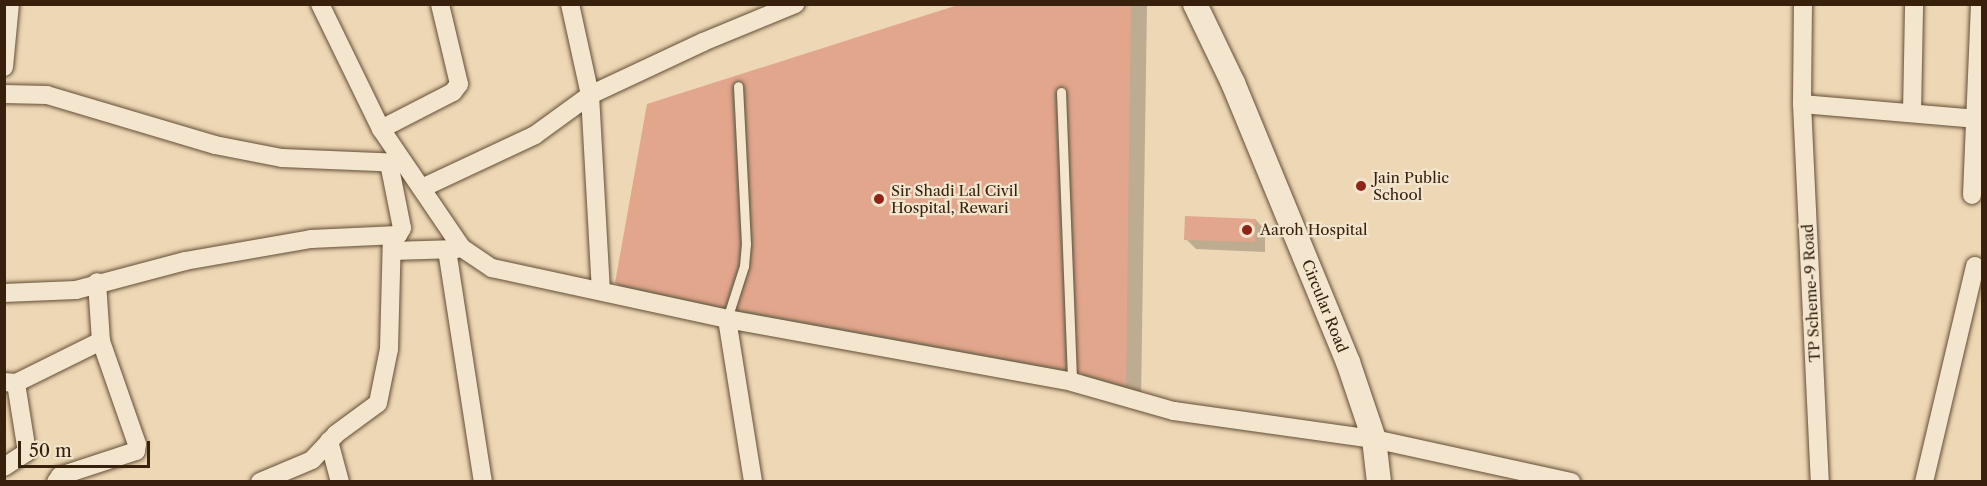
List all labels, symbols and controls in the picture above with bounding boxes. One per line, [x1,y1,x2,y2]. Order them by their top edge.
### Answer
place label: Jain Public School [1373,168,1449,203]
marker: Jain Public School [1354,179,1368,193]
place label: Sir Shadi Lal Civil Hospital, Rewari [891,181,1018,216]
marker: Sir Shadi Lal Civil Hospital, Rewari [872,192,886,206]
marker: Aaroh Hospital [1238,221,1256,239]
place label: Aaroh Hospital [1260,221,1367,239]
street label: TP Scheme-9 Road [1798,223,1824,363]
street label: Circular Road [1298,257,1352,355]
scale bar [21,429,153,467]
text: 50 m [29,440,72,462]

